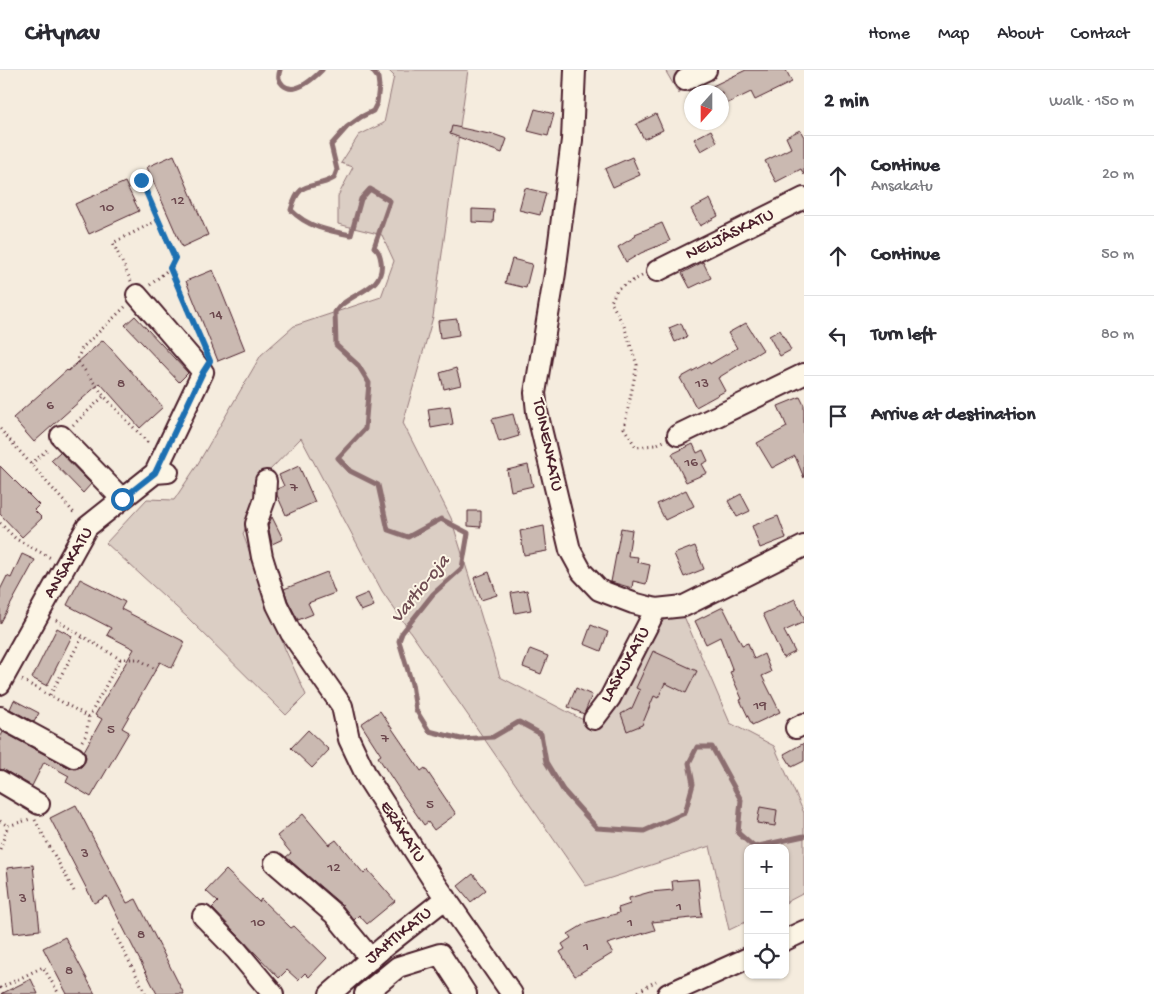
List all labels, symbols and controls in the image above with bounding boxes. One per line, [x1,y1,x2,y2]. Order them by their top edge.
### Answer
text: Citynav [25,20,100,49]
text: Home [868,24,910,45]
text: Map [938,24,969,45]
text: About [997,24,1043,45]
text: Contact [1071,24,1129,45]
north arrow [684,85,729,130]
text: 2 min [824,90,869,115]
text: Walk · 150 m [1049,93,1134,112]
text: Continue [871,155,940,178]
icon: ahead [824,162,852,190]
text: 20 m [1102,166,1134,185]
route end [130,169,153,192]
text: Ansakatu [871,178,933,197]
house number: 12 [170,192,185,210]
house number: 10 [99,199,115,217]
street label: NELJÄSKATU [682,205,778,265]
icon: ahead [824,242,852,270]
text: Continue [871,244,940,267]
text: 50 m [1101,246,1134,265]
house number: 14 [208,306,223,324]
icon: left [824,322,852,350]
text: Turn left [871,324,935,347]
text: 80 m [1101,326,1134,345]
house number: 8 [117,375,125,393]
house number: 13 [694,375,709,393]
street label: TOINENKATU [527,396,567,493]
house number: 6 [46,397,54,415]
icon: arrive [824,402,852,430]
text: Arrive at destination [871,404,1035,427]
house number: 16 [683,454,698,472]
house number: 7 [289,479,299,497]
route start [111,488,134,511]
street label: ANSAKATU [40,524,98,602]
water label: Vartio-oja [386,550,456,629]
street label: LASKUKATU [597,623,655,707]
house number: 19 [752,697,767,715]
house number: 5 [107,721,115,739]
house number: 7 [380,730,390,748]
house number: 5 [426,796,434,814]
street label: ERÄKATU [374,797,430,867]
map controls [744,844,789,979]
button: + [744,844,789,889]
house number: 3 [80,845,89,863]
house number: 12 [326,859,341,877]
button: − [744,889,789,934]
house number: 3 [18,890,27,908]
house number: 1 [675,898,682,916]
street label: JAHTIKATU [361,903,437,969]
house number: 10 [250,914,266,932]
house number: 1 [626,914,633,932]
house number: 8 [137,926,145,944]
button: locate [744,934,789,979]
house number: 1 [582,938,589,956]
house number: 8 [65,962,73,980]

